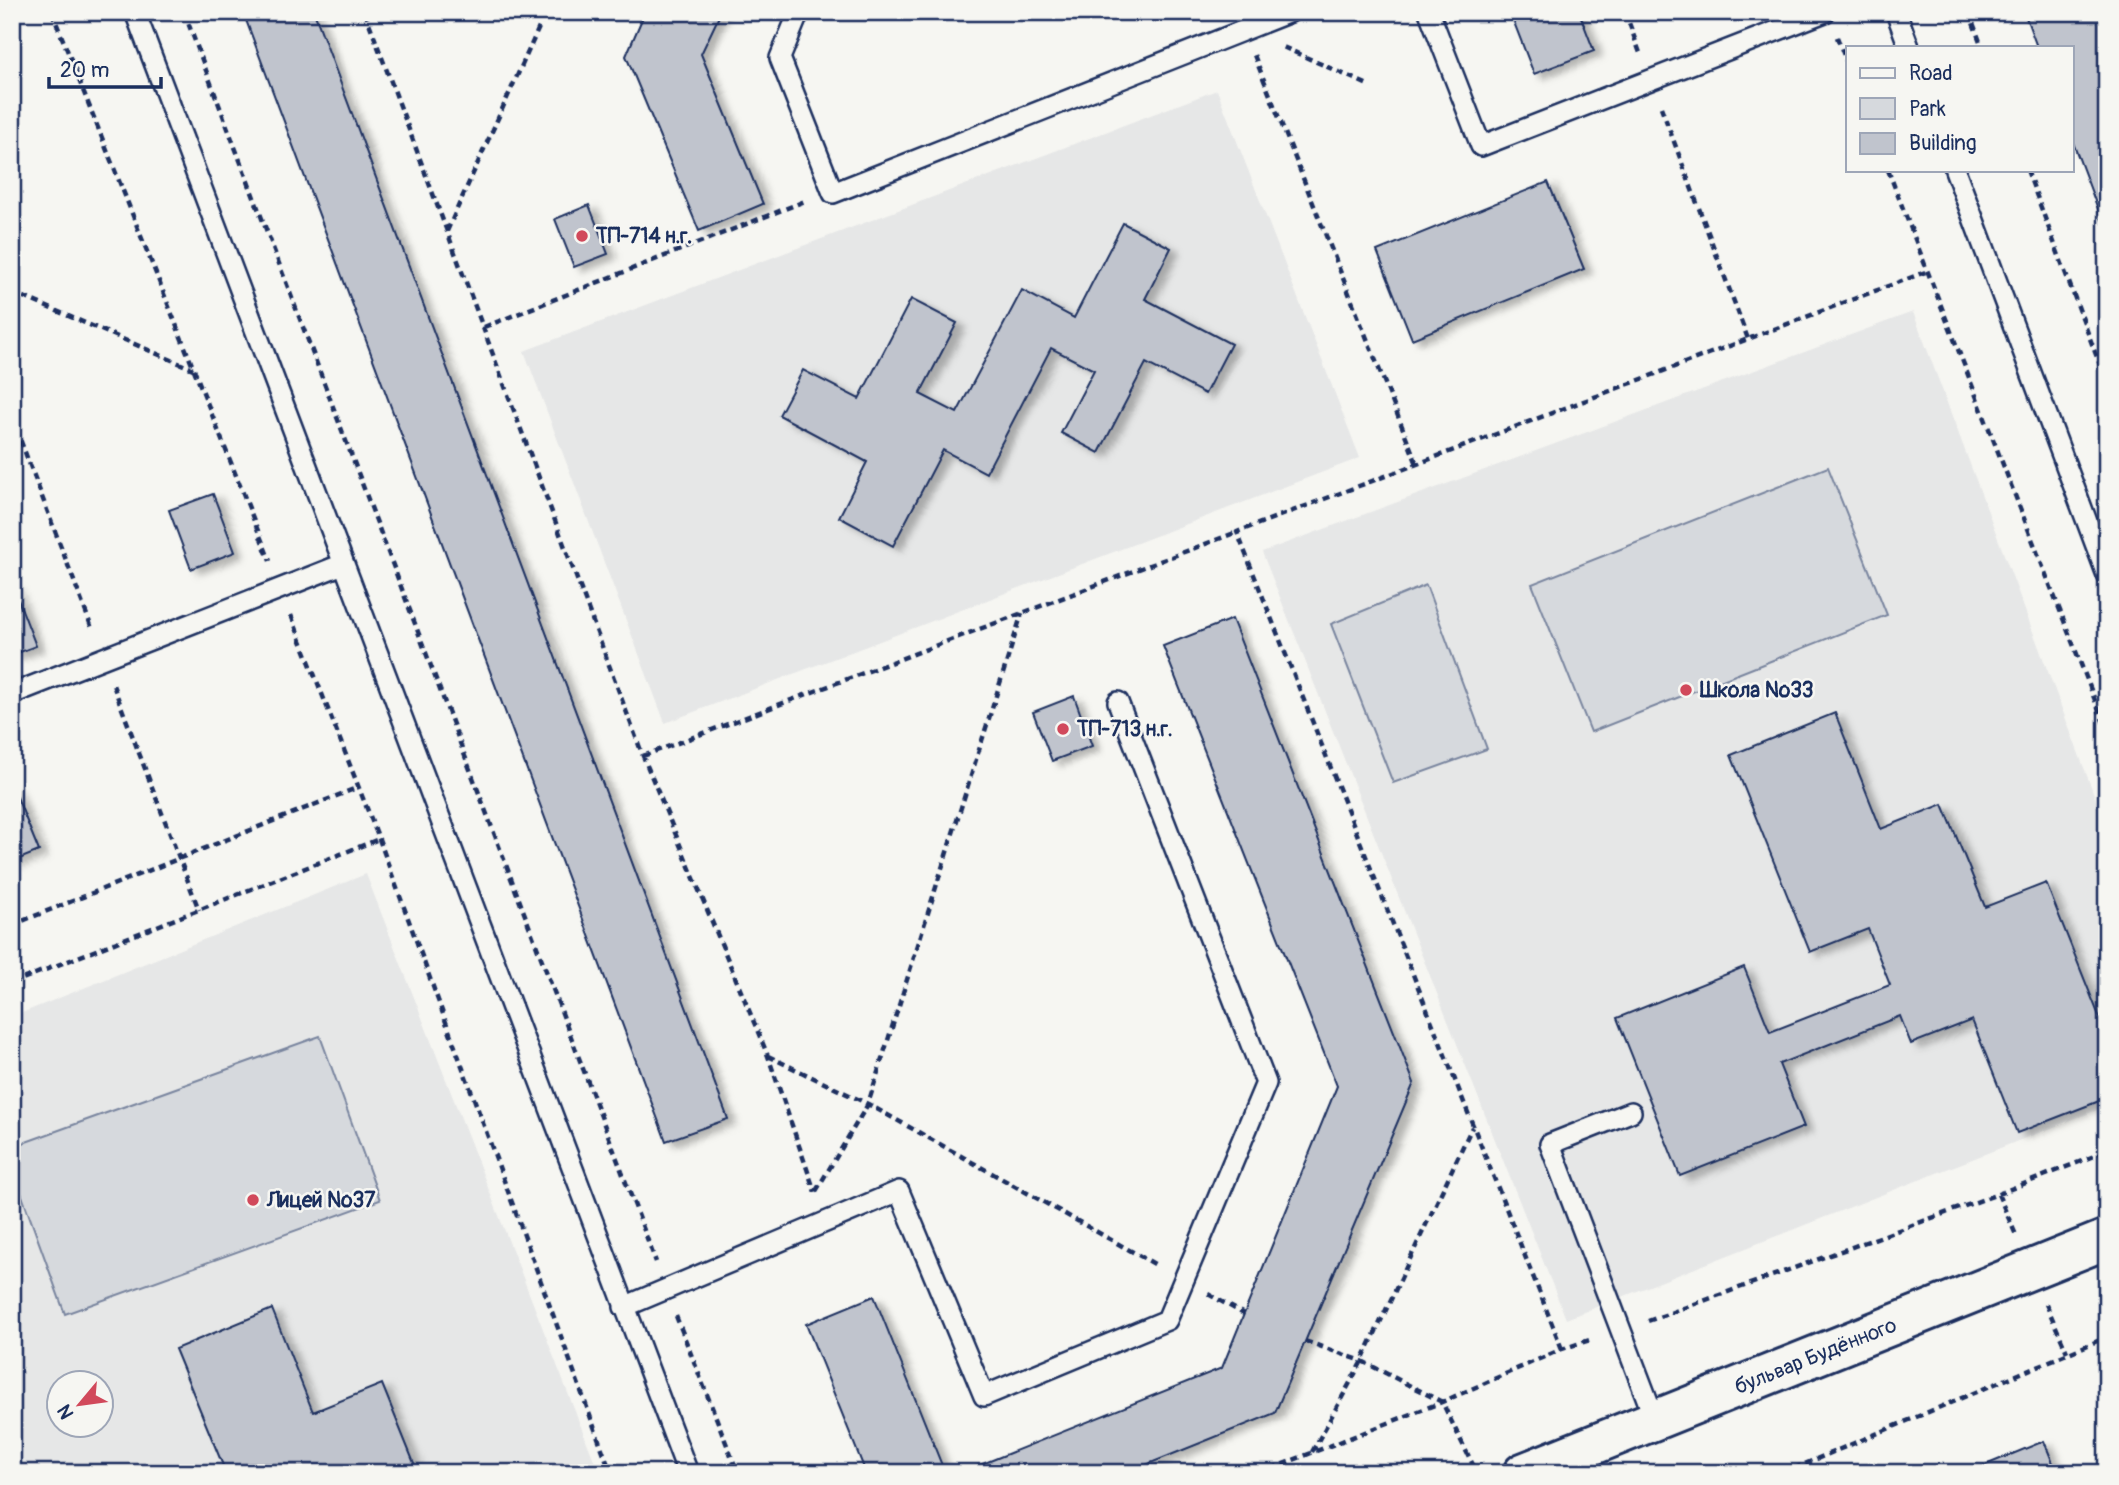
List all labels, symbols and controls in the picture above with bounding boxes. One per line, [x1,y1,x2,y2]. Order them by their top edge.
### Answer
scale bar [49,46,161,90]
legend [1846,46,2074,172]
text: 20 m [60,57,109,84]
text: Road [1909,60,1953,87]
text: Park [1909,96,1946,123]
text: Building [1909,130,1976,157]
place label: ТП-714 н.г. [595,223,692,250]
marker: ТП-714 н.г. [574,228,590,244]
place label: Школа №33 [1699,677,1814,704]
marker: Школа №33 [1678,682,1694,698]
place label: ТП-713 н.г. [1076,716,1173,743]
marker: ТП-713 н.г. [1055,721,1071,737]
place label: Лицей №37 [266,1187,376,1214]
marker: Лицей №37 [245,1192,261,1208]
street label: бульвар Будённого [1730,1312,1901,1401]
north arrow [46,1370,116,1440]
text: N [52,1400,80,1423]

